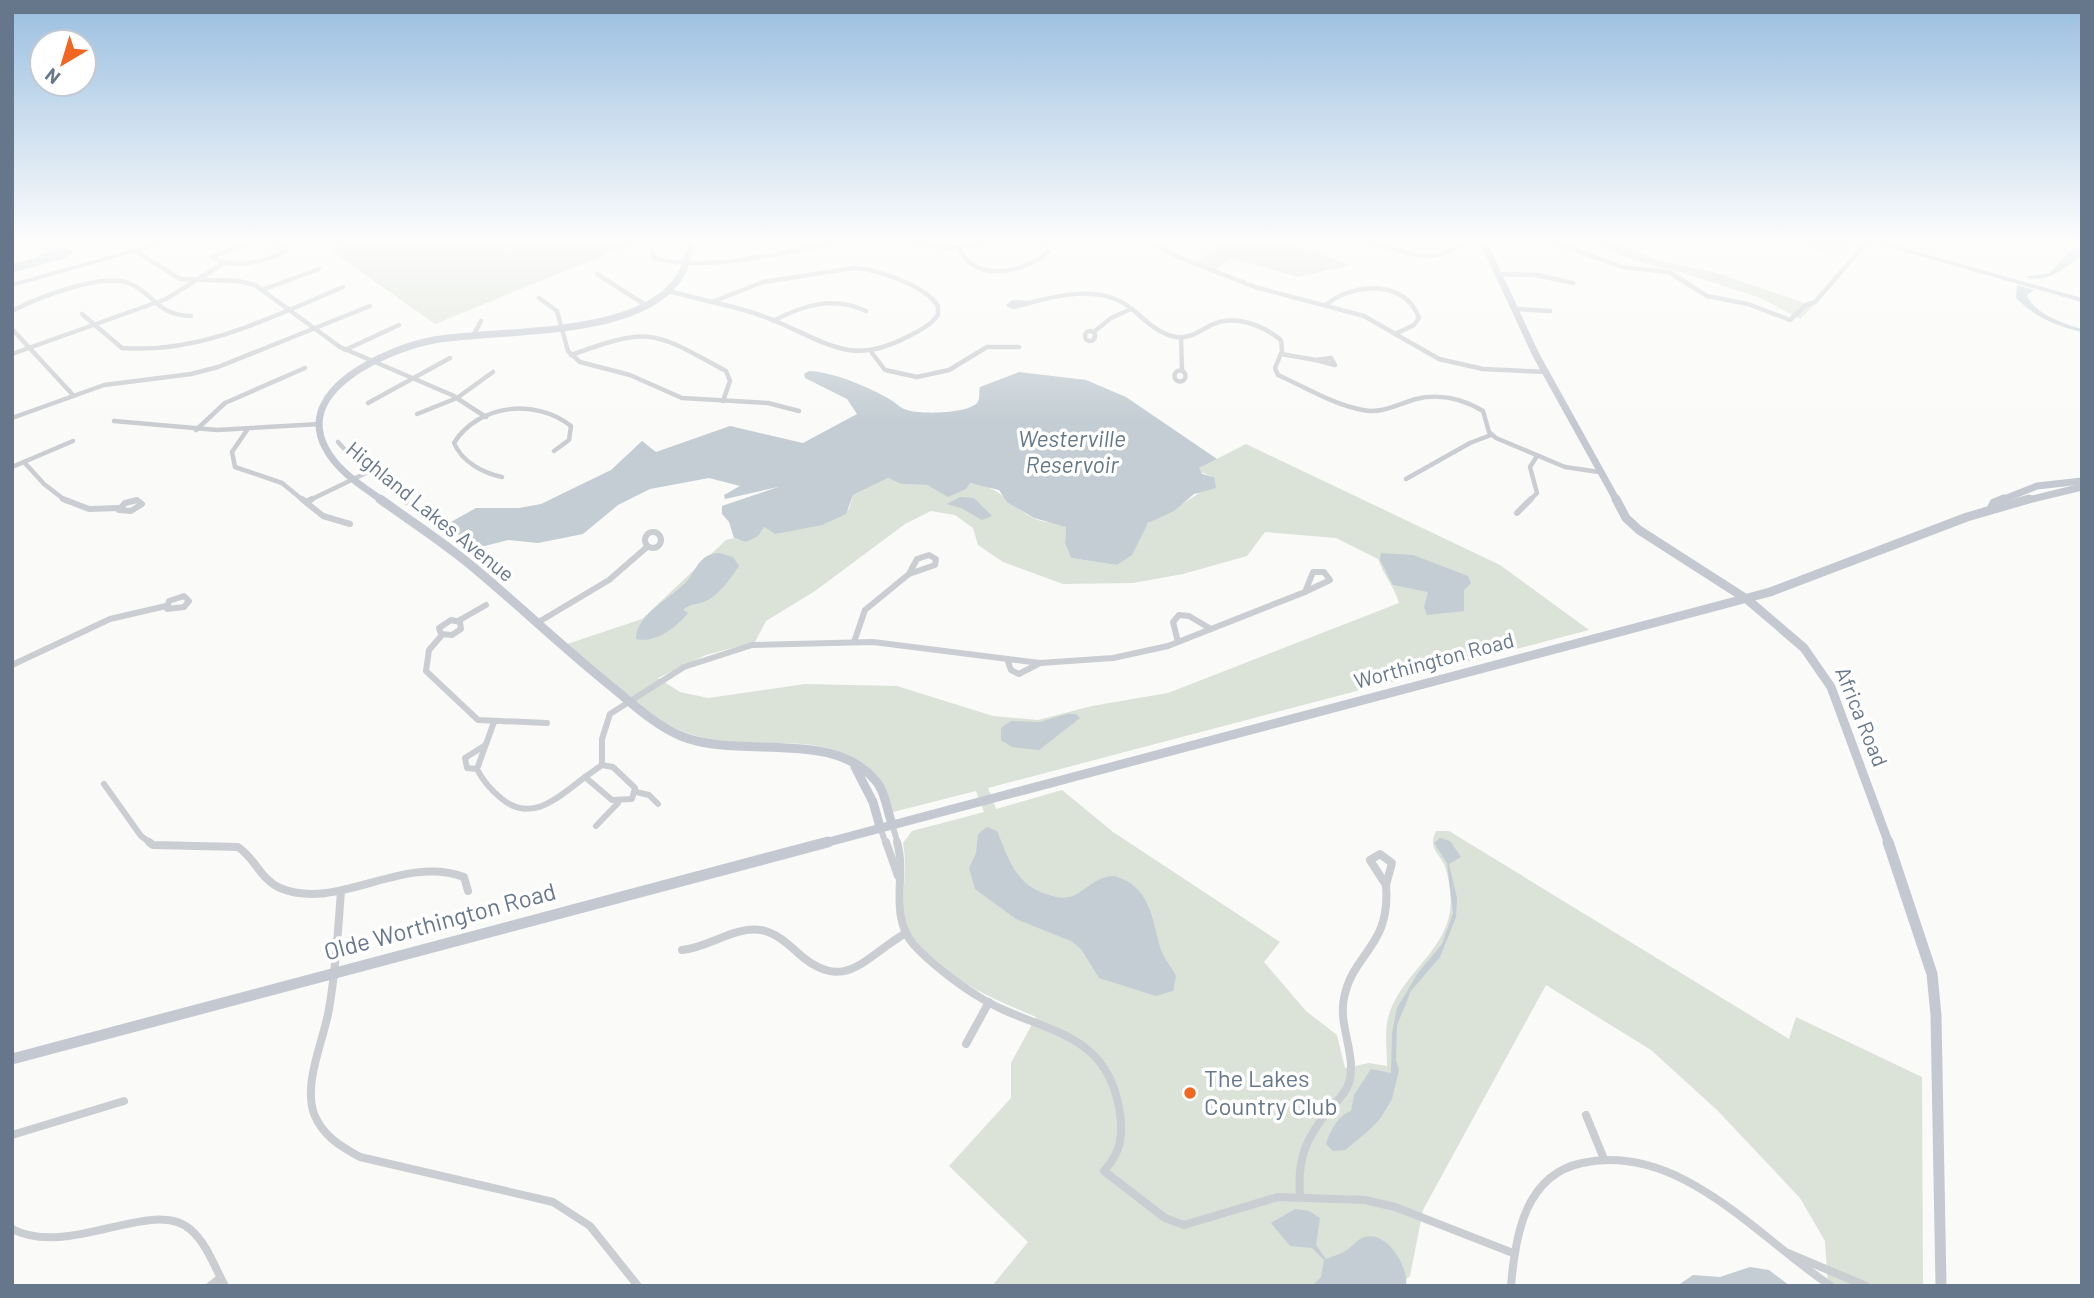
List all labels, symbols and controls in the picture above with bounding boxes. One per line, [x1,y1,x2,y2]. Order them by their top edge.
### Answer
north arrow [28,28,98,98]
text: N [40,64,64,90]
water label: Westerville Reservoir [1018,424,1126,478]
street label: Highland Lakes Avenue [342,435,520,586]
street label: Worthington Road [1351,626,1516,693]
street label: Africa Road [1831,663,1894,770]
street label: Olde Worthington Road [320,876,559,965]
place label: The Lakes Country Club [1204,1063,1338,1120]
marker: The Lakes Country Club [1182,1085,1198,1101]

